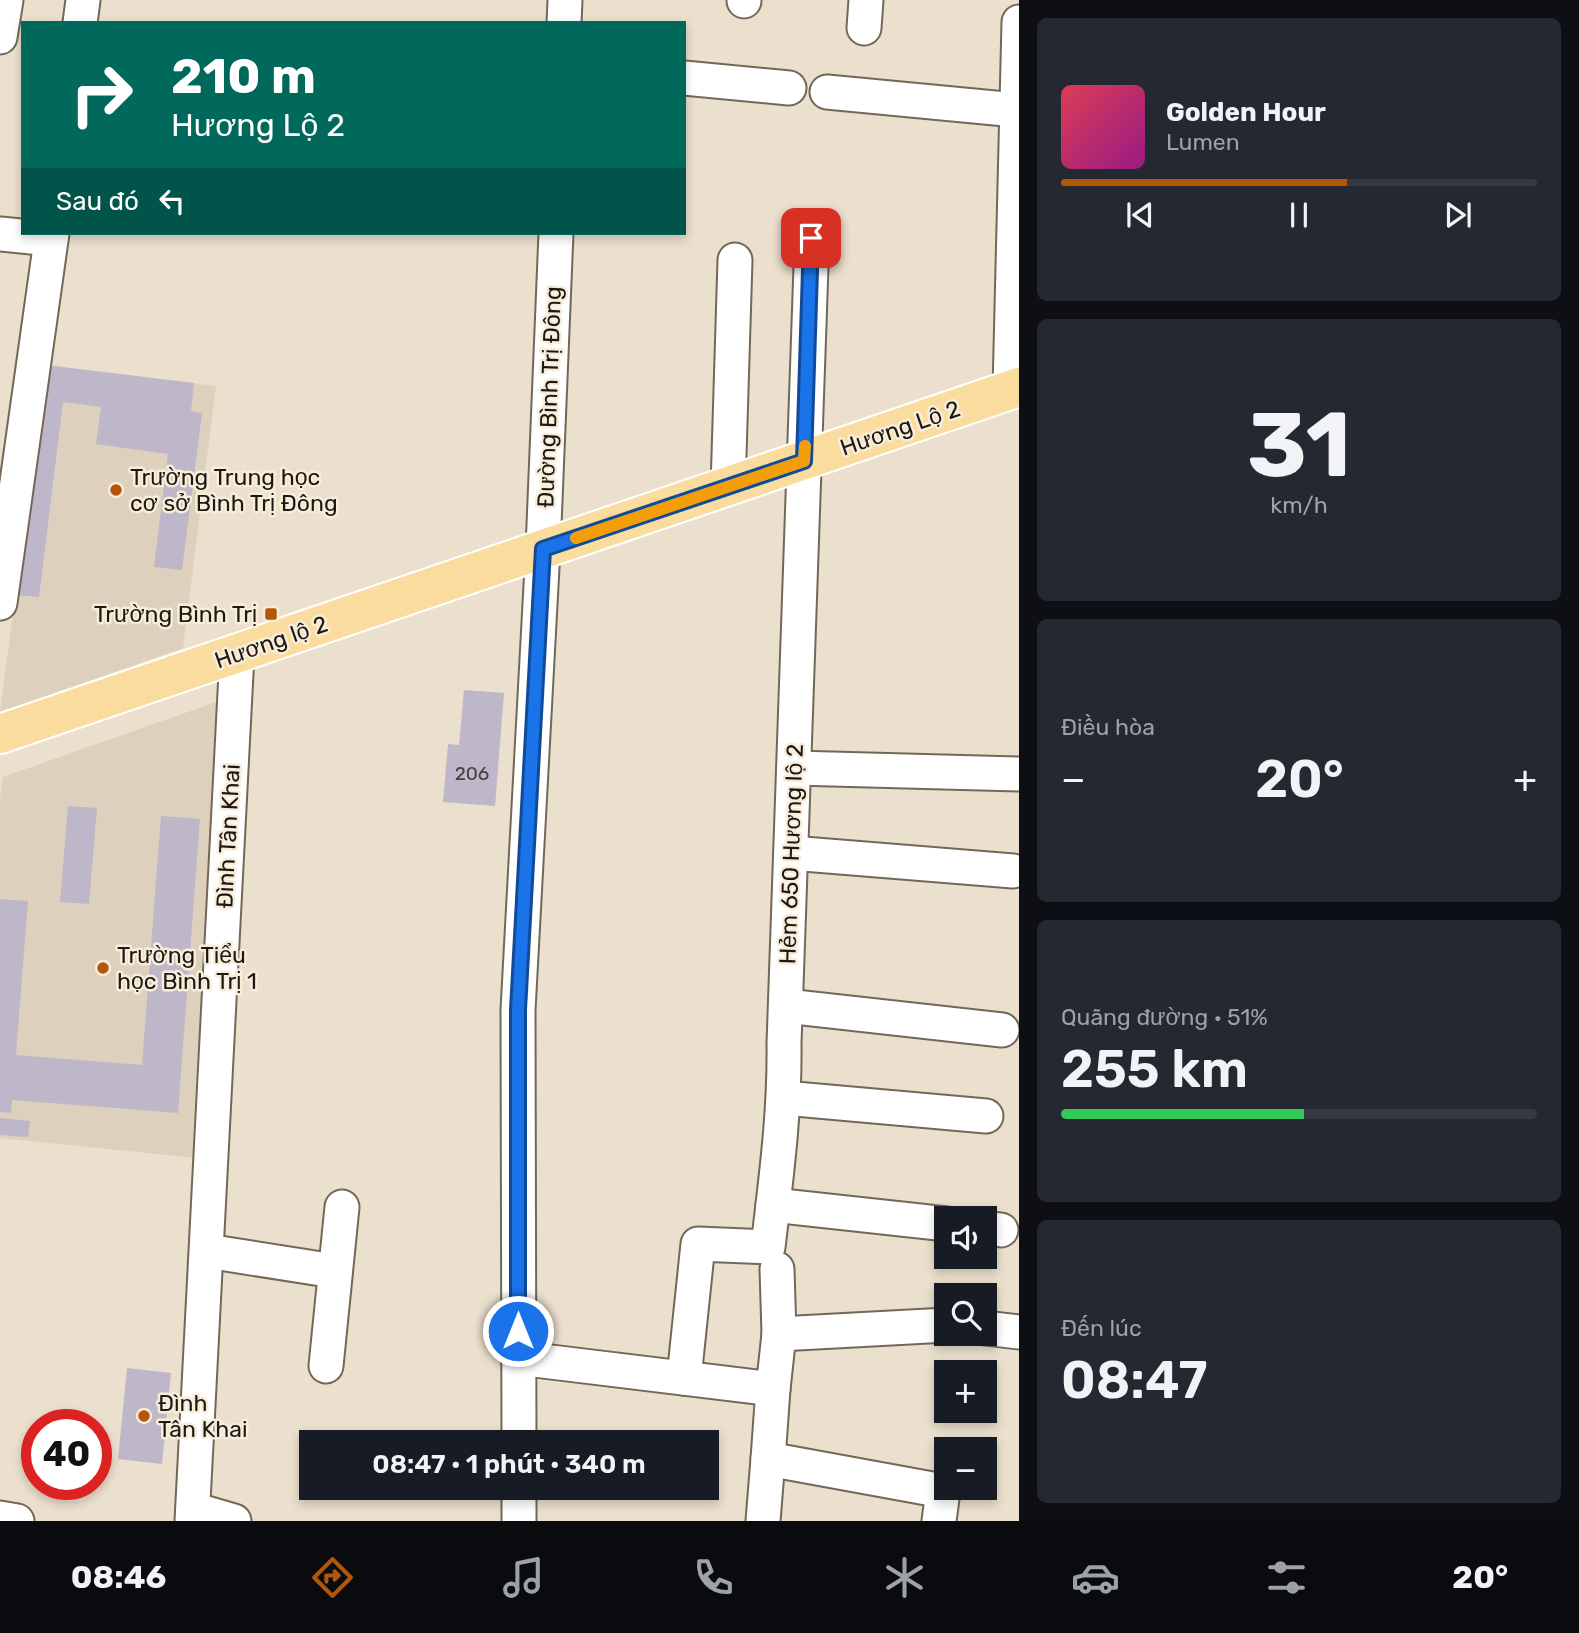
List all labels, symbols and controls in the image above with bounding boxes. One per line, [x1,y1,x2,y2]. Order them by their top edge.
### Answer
text: 210 m [171,47,316,105]
icon: right [56,49,147,140]
text: Golden Hour [1166,97,1326,128]
text: Hương Lộ 2 [171,106,345,144]
text: Lumen [1166,128,1240,156]
icon: left [153,182,191,220]
text: Sau đó [56,186,139,217]
icon: previous [1121,196,1159,234]
icon: pause [1280,196,1318,234]
icon: next [1439,196,1477,234]
pin [781,208,841,268]
icon: arrive [792,219,830,257]
street label: Đường Bình Trị Đông [531,286,567,508]
text: 31 [1247,391,1351,499]
street label: Hương Lộ 2 [836,394,964,462]
place label: Trường Trung học cơ sở Bình Trị Đông [130,463,338,517]
marker: Trường Trung học cơ sở Bình Trị Đông [108,482,124,498]
text: km/h [1270,491,1328,519]
place label: Trường Bình Trị [94,600,257,628]
marker: Trường Bình Trị [263,606,279,622]
street label: Hương lộ 2 [211,610,331,674]
text: Điều hòa [1061,713,1155,741]
street label: Hẻm 650 Hương lộ 2 [773,743,809,965]
text: 20° [1255,748,1344,810]
text: − [1061,756,1086,802]
text: + [1513,756,1537,802]
house number: 206 [455,762,489,785]
street label: Đình Tân Khai [210,763,246,909]
place label: Trường Tiểu học Bình Trị 1 [117,941,257,995]
marker: Trường Tiểu học Bình Trị 1 [95,960,111,976]
text: Quãng đường · 51% [1061,1003,1268,1031]
text: 255 km [1061,1038,1248,1100]
map controls [934,1206,997,1500]
button: sound [934,1206,997,1269]
button: search [934,1283,997,1346]
position arrow [481,1294,555,1368]
text: Đến lúc [1061,1314,1142,1342]
text: 08:47 [1061,1349,1208,1411]
button: + [934,1360,997,1423]
place label: Đình Tân Khai [158,1389,248,1443]
marker: Đình Tân Khai [136,1408,152,1424]
speed limit sign: 40 [21,1409,112,1500]
button: − [934,1437,997,1500]
text: 08:47 · 1 phút · 340 m [372,1449,646,1480]
icon: directions [308,1553,357,1602]
icon: music [499,1553,548,1602]
icon: phone [689,1553,738,1602]
icon: climate [880,1553,929,1602]
icon: car [1071,1553,1120,1602]
icon: filters [1262,1553,1311,1602]
text: 08:46 [71,1558,166,1596]
text: 20° [1452,1558,1508,1596]

